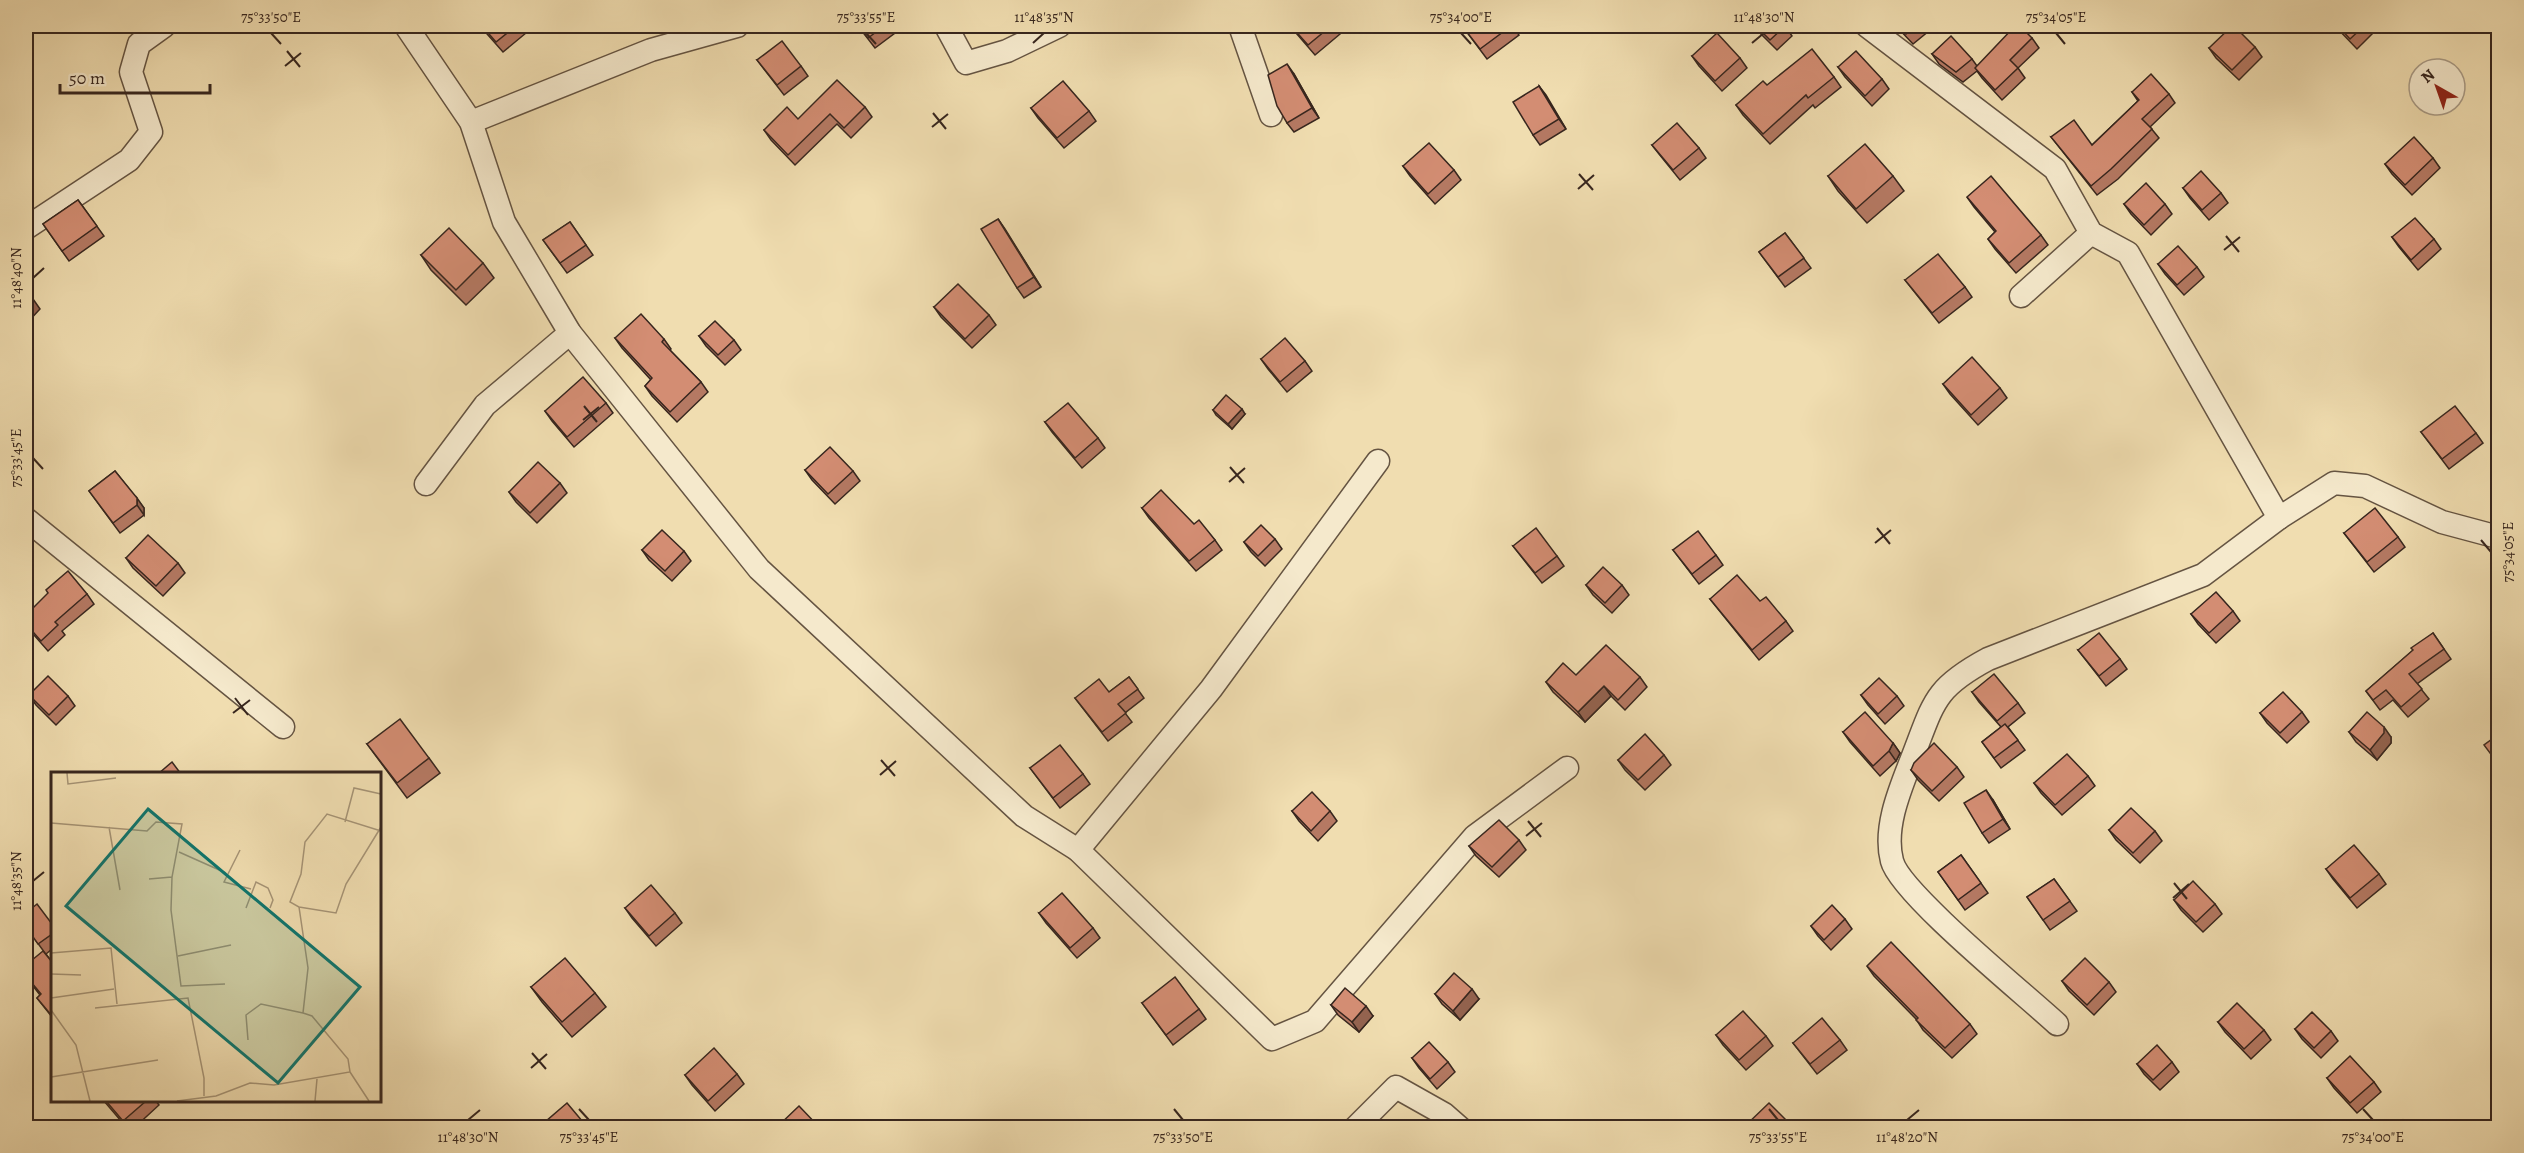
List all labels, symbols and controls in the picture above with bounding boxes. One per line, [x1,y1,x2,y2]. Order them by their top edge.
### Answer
text: 75°33'50"E [241,7,301,27]
text: 75°33'55"E [837,7,895,27]
text: 11°48'35"N [1014,7,1074,27]
text: 75°34'00"E [1430,7,1492,27]
text: 11°48'30"N [1734,7,1795,27]
text: 75°34'05"E [2026,7,2086,27]
scale bar [60,57,210,95]
north arrow [2407,57,2467,117]
text: N [2416,64,2440,88]
text: 50 m [69,66,105,90]
text: 11°48'40"N [6,247,26,309]
text: 75°33'45"E [6,429,26,487]
text: 75°34'05"E [2498,522,2518,582]
inset map [51,772,381,1102]
text: 11°48'35"N [6,851,26,911]
text: 11°48'30"N [438,1127,499,1147]
text: 75°33'45"E [560,1127,618,1147]
text: 75°33'50"E [1153,1127,1213,1147]
text: 75°33'55"E [1749,1127,1807,1147]
text: 11°48'20"N [1876,1127,1938,1147]
text: 75°34'00"E [2342,1127,2404,1147]

